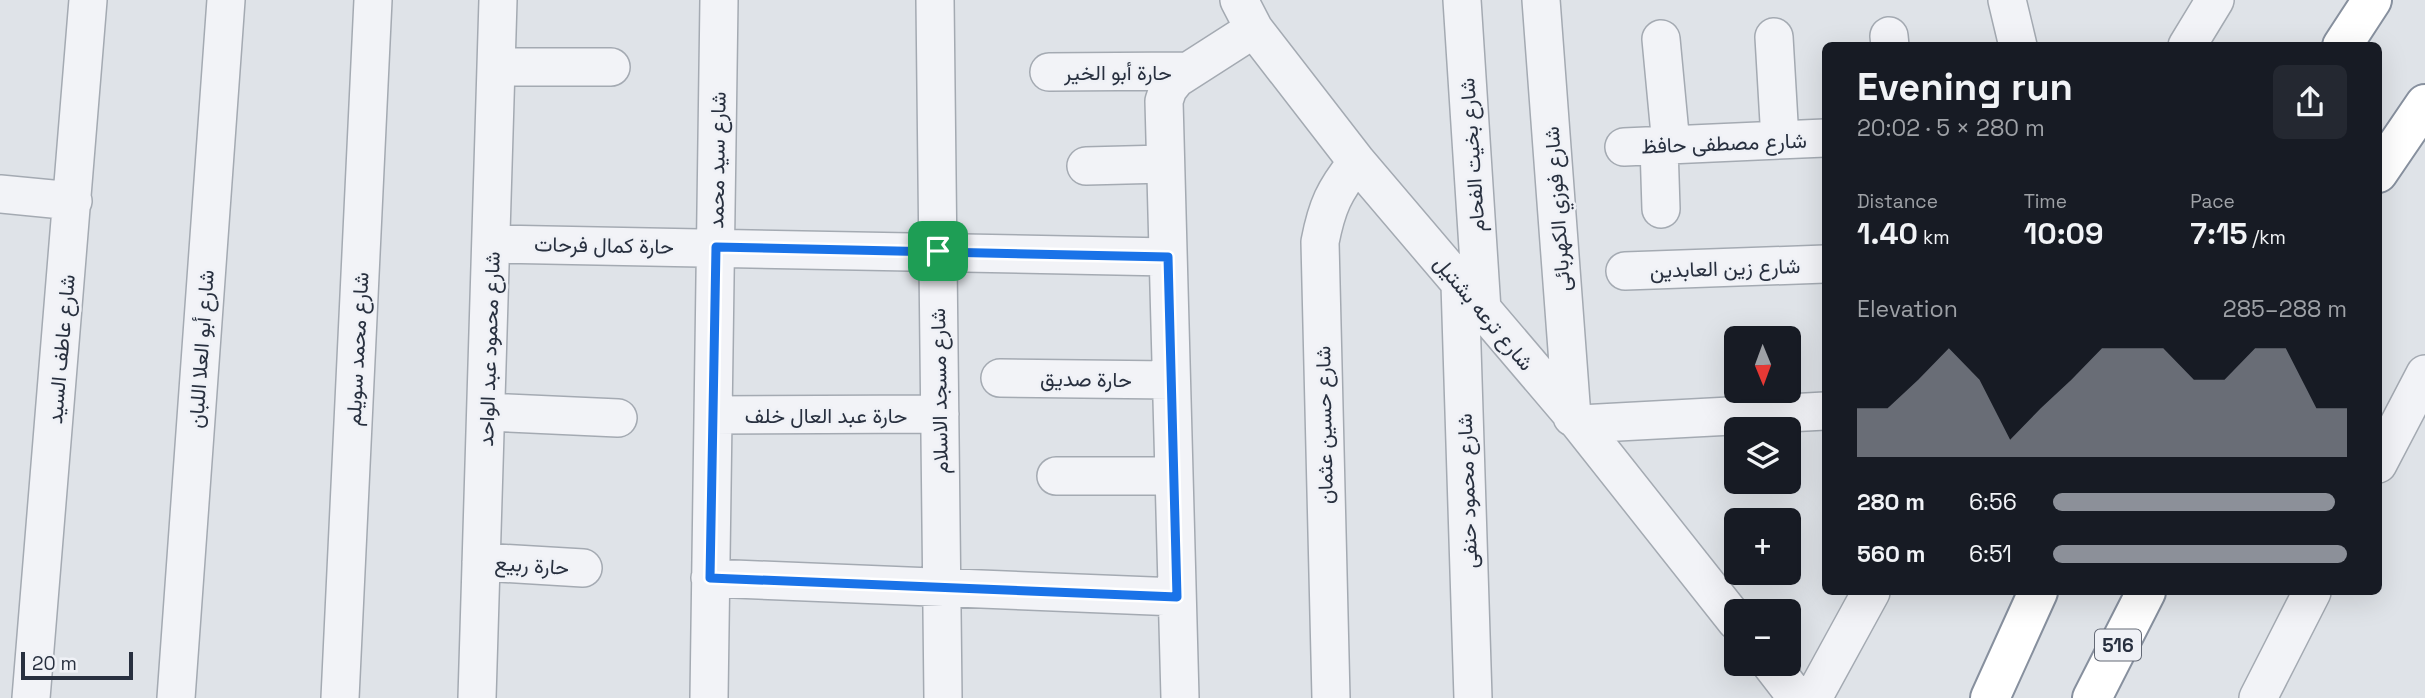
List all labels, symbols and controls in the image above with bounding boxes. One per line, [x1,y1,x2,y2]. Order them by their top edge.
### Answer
street label: حارة أبو الخير [1063,59,1172,86]
text: Evening run [1857,63,2073,111]
button: share [2273,65,2347,139]
street label: شارع بخيت الفحام [1453,77,1492,233]
street label: شارع سيد محمد [702,91,733,229]
text: 20:02 · 5 × 280 m [1857,113,2045,143]
street label: شارع فوزي الكهربائى [1538,125,1580,292]
street label: شارع مصطفى حافظ [1641,127,1807,160]
text: Distance [1857,189,1938,214]
text: Time [2024,189,2067,214]
text: Pace [2190,189,2235,214]
text: 1.40 [1857,214,1918,253]
text: 10:09 [2024,214,2104,253]
text: 7:15 [2190,214,2247,253]
pin [908,221,968,281]
text: km [1918,225,1949,250]
text: /km [2247,225,2286,250]
street label: حارة كمال فرحات [534,230,674,260]
icon: arrive [919,232,957,270]
street label: شارع ترعه بشتيل [1427,250,1540,377]
street label: شارع محمود عبد الواحد [472,251,507,447]
street label: شارع زين العابدين [1649,252,1801,285]
street label: شارع أبو العلا اللبان [182,269,221,429]
street label: شارع محمد سويلم [339,271,376,427]
street label: شارع عاطف السيد [41,273,82,425]
text: Elevation [1857,294,1958,324]
text: 285–288 m [2223,294,2347,324]
street label: شارع مسجد الاسلام [924,308,955,474]
north arrow [1724,326,1801,402]
map controls [1724,326,1801,676]
street label: شارع حسين عثمان [1309,345,1340,504]
street label: حارة صديق [1040,365,1132,393]
street label: حارة عبد العال خلف [745,402,907,429]
street label: شارع محمود حنفى [1451,413,1484,569]
button: layers [1724,417,1801,494]
text: 280 m [1857,487,1925,517]
text: 6:56 [1969,487,2017,517]
button: + [1724,508,1801,585]
text: 560 m [1857,539,1925,569]
text: 6:51 [1969,539,2012,569]
street label: حارة ربيع [494,549,570,582]
button: − [1724,599,1801,676]
road number: 516 [2095,630,2141,660]
scale bar [21,649,133,681]
text: 20 m [32,651,77,676]

